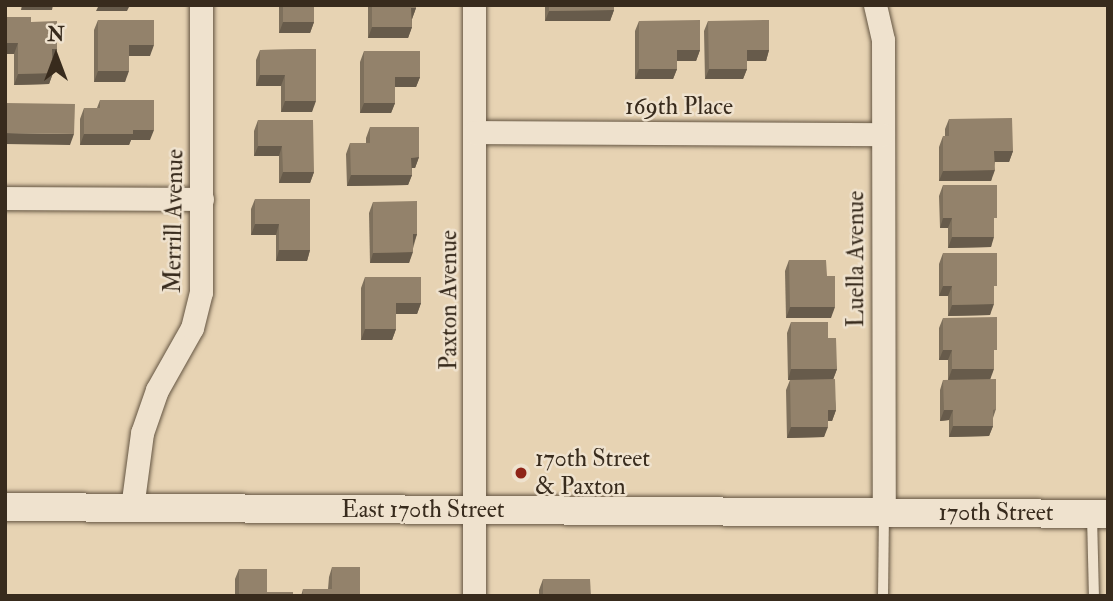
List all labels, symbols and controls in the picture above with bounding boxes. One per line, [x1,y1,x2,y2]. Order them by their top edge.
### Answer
north arrow [21,21,91,91]
text: N [47,23,65,47]
street label: 169th Place [625,93,733,121]
street label: Merrill Avenue [158,149,190,293]
street label: Luella Avenue [842,191,870,327]
street label: Paxton Avenue [435,230,463,370]
place label: 170th Street & Paxton [535,445,650,501]
marker: 170th Street & Paxton [513,465,529,481]
street label: East 170th Street [341,496,505,524]
street label: 170th Street [938,499,1054,527]

